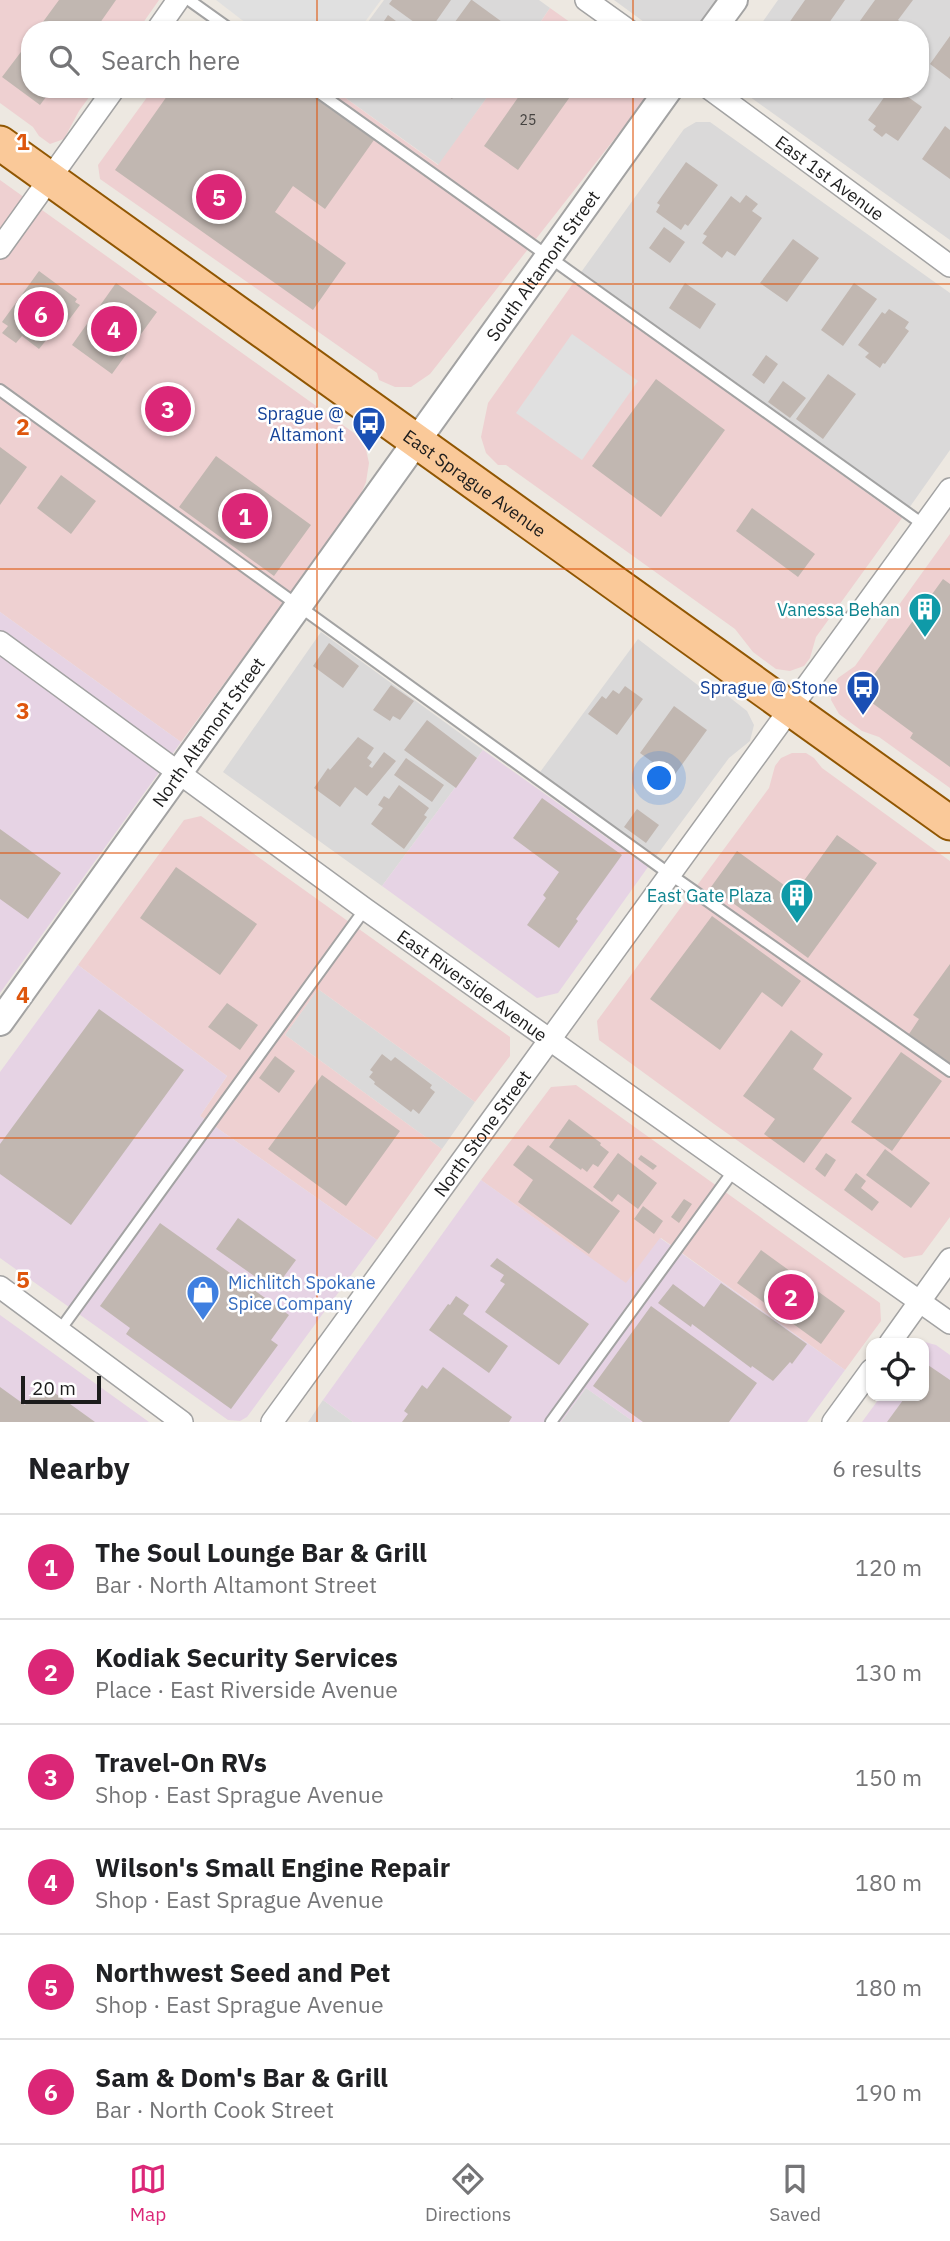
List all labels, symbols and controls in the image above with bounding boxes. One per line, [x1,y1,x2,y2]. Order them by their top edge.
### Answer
search box [21,21,929,98]
icon: search [45,41,83,79]
text: Search here [101,43,240,77]
house number: 25 [520,111,536,129]
text: 1 [16,126,30,156]
street label: East 1st Avenue [771,130,889,225]
pin: 5 [196,171,242,223]
street label: South Altamont Street [481,186,604,345]
pin: 6 [18,288,64,340]
pin: 4 [91,303,137,355]
pin: 3 [145,383,191,435]
place label: Sprague @ Altamont [257,402,344,446]
bus stop icon: Sprague @ Altamont [350,404,388,453]
text: 2 [16,411,30,441]
street label: East Sprague Avenue [399,424,551,542]
pin: 1 [222,490,268,542]
building icon: Vanessa Behan [906,590,944,639]
place label: Vanessa Behan [777,598,900,621]
street label: North Altamont Street [147,653,269,811]
bus stop icon: Sprague @ Stone [844,668,882,717]
place label: Sprague @ Stone [700,676,838,699]
text: 3 [16,695,30,725]
your location [642,761,676,795]
building icon: East Gate Plaza [778,876,816,925]
place label: East Gate Plaza [647,884,772,907]
street label: East Riverside Avenue [393,924,552,1046]
text: 4 [16,979,30,1009]
street label: North Stone Street [428,1065,536,1201]
text: 5 [16,1264,30,1294]
place label: Michlitch Spokane Spice Company [228,1271,376,1315]
pin: 2 [768,1271,814,1323]
shop icon: Michlitch Spokane Spice Company [184,1273,222,1322]
map controls [866,1338,929,1401]
button: locate [866,1338,929,1401]
scale bar [21,1373,102,1405]
text: 20 m [32,1376,76,1400]
text: Nearby [28,1448,130,1487]
text: 6 results [832,1453,922,1483]
text: The Soul Lounge Bar & Grill [95,1535,427,1569]
text: 1 [44,1552,58,1582]
text: 120 m [855,1552,922,1582]
text: Bar · North Altamont Street [95,1569,377,1599]
text: Kodiak Security Services [95,1640,398,1674]
text: 2 [44,1657,58,1687]
text: 130 m [855,1657,922,1687]
text: Place · East Riverside Avenue [95,1674,398,1704]
text: Travel-On RVs [95,1745,267,1779]
text: 3 [44,1762,58,1792]
text: 150 m [855,1762,922,1792]
text: Shop · East Sprague Avenue [95,1779,384,1809]
text: Wilson's Small Engine Repair [95,1850,450,1884]
text: 4 [44,1867,58,1897]
text: 180 m [855,1867,922,1897]
text: Shop · East Sprague Avenue [95,1884,384,1914]
text: Northwest Seed and Pet [95,1955,390,1989]
text: 5 [44,1972,58,2002]
text: 180 m [855,1972,922,2002]
text: Shop · East Sprague Avenue [95,1989,384,2019]
text: Sam & Dom's Bar & Grill [95,2060,388,2094]
text: 6 [44,2077,58,2107]
text: 190 m [855,2077,922,2107]
text: Bar · North Cook Street [95,2094,334,2124]
tab: Map [129,2160,167,2226]
tab: Directions [425,2160,511,2226]
tab: Saved [769,2160,821,2226]

